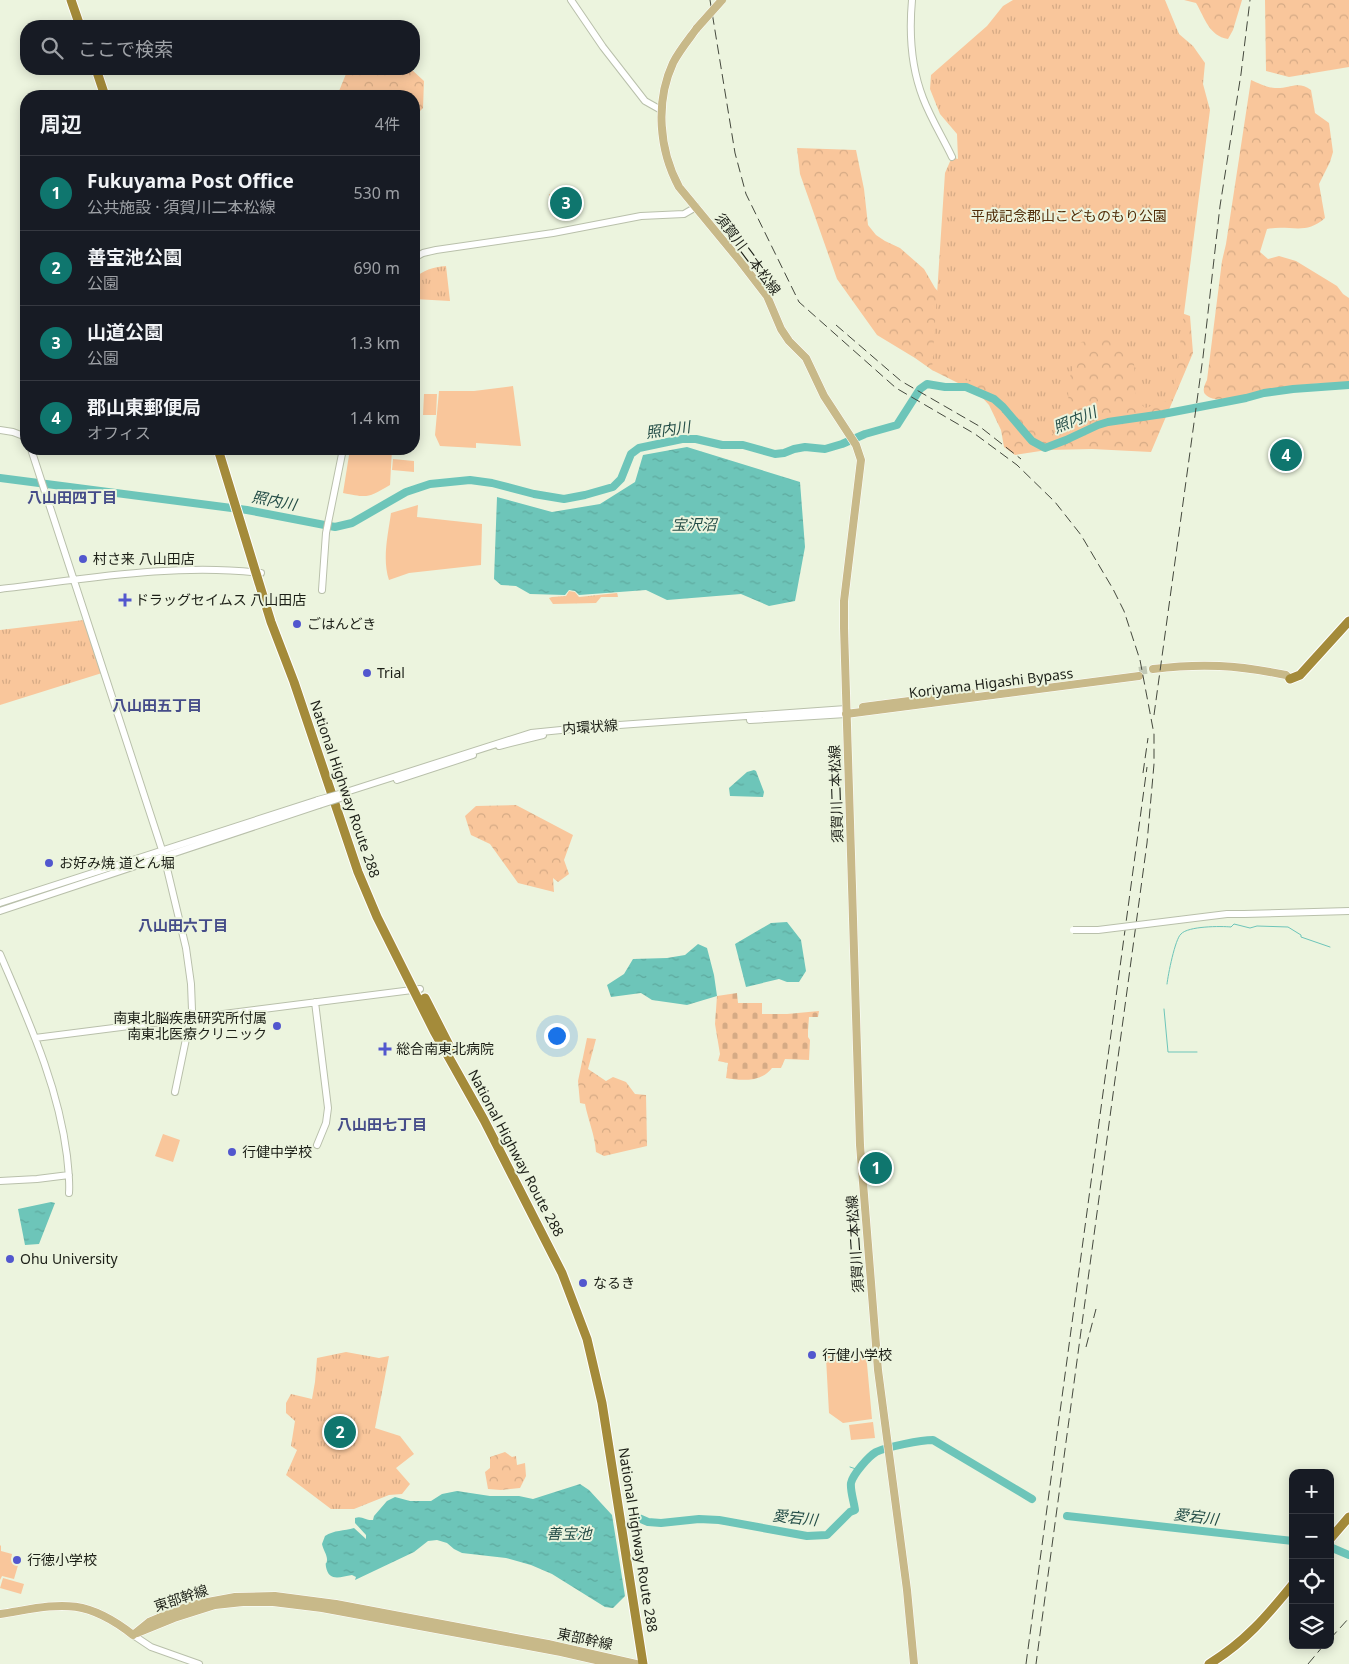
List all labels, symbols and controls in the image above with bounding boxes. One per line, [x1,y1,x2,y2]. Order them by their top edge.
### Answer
search box [20,20,420,75]
icon: search [38,34,66,62]
text: ここで検索 [78,36,173,62]
text: 周辺 [40,110,82,138]
text: 4件 [375,113,400,135]
text: Fukuyama Post Office [87,168,294,194]
text: 1 [51,182,61,204]
text: 530 m [353,182,400,204]
pin: 3 [550,184,582,222]
text: 公共施設 · 須賀川二本松線 [87,196,276,218]
park label: 平成記念郡山こどものもり公園 [971,206,1167,225]
street label: 須賀川二本松線 [711,209,785,299]
text: 善宝池公園 [87,244,182,270]
text: 2 [51,257,61,279]
text: 690 m [353,257,400,279]
text: 公園 [87,272,119,294]
text: 山道公園 [87,319,163,345]
text: 3 [51,332,61,354]
text: 1.3 km [350,332,400,354]
text: 公園 [87,347,119,369]
text: 郡山東郵便局 [87,394,201,420]
water label: 照内川 [1050,401,1101,437]
text: 4 [51,407,61,429]
text: 1.4 km [350,407,400,429]
water label: 照内川 [644,416,694,442]
text: オフィス [87,422,151,444]
pin: 4 [1270,436,1302,474]
water label: 照内川 [250,486,300,515]
district label: 八山田四丁目 [27,487,117,507]
water label: 宝沢沼 [671,514,718,534]
place label: 村さ来 八山田店 [93,549,195,568]
marker: 村さ来 八山田店 [77,553,89,565]
place label: ドラッグセイムス 八山田店 [135,590,306,609]
marker: ドラッグセイムス 八山田店 [119,594,131,606]
place label: ごはんどき [307,614,376,633]
marker: ごはんどき [291,618,303,630]
place label: Trial [377,663,405,682]
street label: Koriyama Higashi Bypass [908,663,1074,702]
marker: Trial [361,667,373,679]
district label: 八山田五丁目 [112,695,202,715]
street label: National Highway Route 288 [306,697,385,880]
street label: 内環状線 [561,715,619,738]
street label: 須賀川二本松線 [824,745,847,843]
place label: お好み焼 道とん堀 [59,853,175,872]
marker: お好み焼 道とん堀 [43,857,55,869]
district label: 八山田六丁目 [138,915,228,935]
place label: 南東北脳疾患研究所付属 南東北医療クリニック [113,1008,267,1043]
marker: 南東北脳疾患研究所付属 南東北医療クリニック [271,1020,283,1032]
your location [544,1023,570,1049]
place label: 総合南東北病院 [396,1039,494,1058]
marker: 総合南東北病院 [378,1042,392,1056]
street label: National Highway Route 288 [464,1066,569,1240]
district label: 八山田七丁目 [337,1114,427,1134]
place label: 行健中学校 [242,1142,312,1161]
marker: 行健中学校 [226,1146,238,1158]
pin: 1 [860,1149,892,1187]
street label: 須賀川二本松線 [842,1194,867,1294]
place label: Ohu University [20,1249,119,1268]
marker: Ohu University [4,1253,16,1265]
place label: なるき [593,1273,635,1292]
marker: なるき [577,1277,589,1289]
place label: 行健小学校 [822,1345,892,1364]
marker: 行健小学校 [806,1349,818,1361]
pin: 2 [324,1413,356,1451]
street label: National Highway Route 288 [615,1446,662,1634]
map controls [1289,1469,1334,1649]
button: + [1289,1469,1334,1514]
water label: 愛宕川 [1173,1503,1222,1529]
water label: 愛宕川 [772,1505,821,1530]
button: − [1289,1514,1334,1559]
water label: 善宝池 [546,1523,593,1543]
place label: 行徳小学校 [27,1550,97,1569]
marker: 行徳小学校 [11,1554,23,1566]
button: locate [1289,1559,1334,1604]
street label: 東部幹線 [151,1580,210,1615]
button: layers [1289,1604,1334,1649]
street label: 東部幹線 [556,1623,614,1654]

